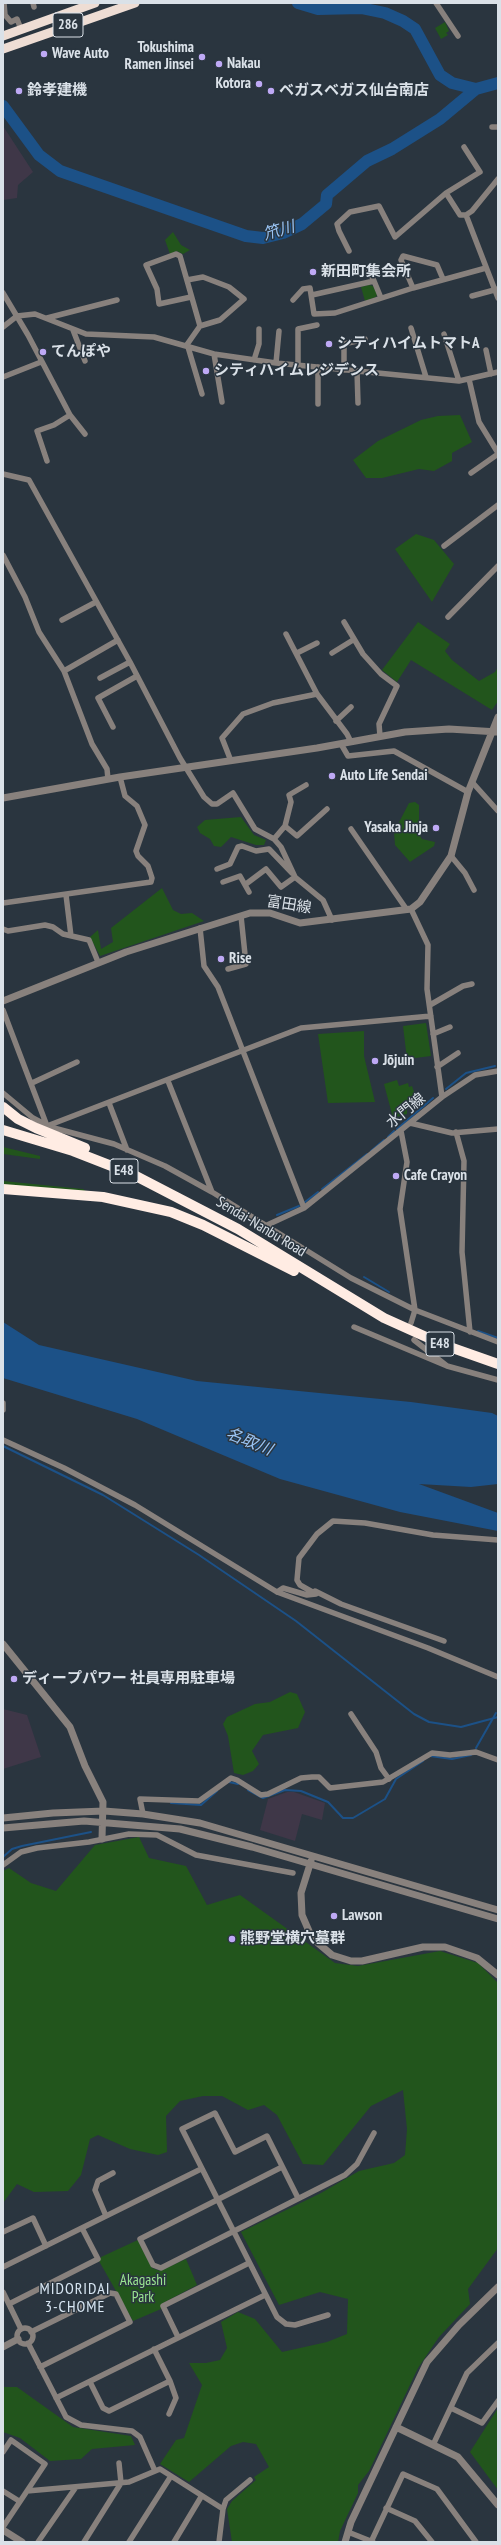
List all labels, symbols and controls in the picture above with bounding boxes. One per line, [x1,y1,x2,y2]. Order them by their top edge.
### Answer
road number: 286 [53,13,83,37]
place label: Tokushima Ramen Jinsei [125,39,194,74]
place label: Wave Auto [52,45,109,63]
marker: Wave Auto [39,49,49,59]
marker: Tokushima Ramen Jinsei [197,52,207,62]
place label: Nakau [227,55,260,73]
marker: Nakau [214,59,224,69]
place label: Kotora [216,75,251,93]
marker: Kotora [254,79,264,89]
place label: 鈴孝建機 [27,82,87,100]
place label: ベガスベガス仙台南店 [279,82,429,100]
marker: 鈴孝建機 [14,86,24,96]
marker: ベガスベガス仙台南店 [266,86,276,96]
water label: 笊川 [261,217,297,245]
place label: 新田町集会所 [321,263,411,281]
marker: 新田町集会所 [308,267,318,277]
place label: シティハイムトマトA [337,335,480,353]
marker: シティハイムトマトA [324,339,334,349]
place label: てんぽや [51,343,111,361]
marker: てんぽや [38,347,48,357]
place label: シティハイムレジデンス [214,362,379,380]
marker: シティハイムレジデンス [201,366,211,376]
place label: Auto Life Sendai [340,767,428,785]
marker: Auto Life Sendai [327,771,337,781]
place label: Yasaka Jinja [364,819,428,837]
marker: Yasaka Jinja [431,823,441,833]
street label: 富田線 [265,893,313,917]
place label: Rise [229,950,252,968]
marker: Rise [216,954,226,964]
place label: Jōjuin [383,1052,414,1070]
marker: Jōjuin [370,1056,380,1066]
street label: 水門線 [383,1090,429,1132]
road number: E48 [110,1159,138,1183]
place label: Cafe Crayon [404,1167,467,1185]
marker: Cafe Crayon [391,1171,401,1181]
street label: Sendai-Nanbu Road [213,1193,309,1261]
road number: E48 [426,1332,454,1356]
water label: 名取川 [223,1424,275,1460]
place label: ディープパワー 社員専用駐車場 [22,1670,235,1688]
marker: ディープパワー 社員専用駐車場 [9,1674,19,1684]
place label: Lawson [342,1907,382,1925]
marker: Lawson [329,1911,339,1921]
place label: 熊野堂横穴墓群 [240,1930,345,1948]
marker: 熊野堂横穴墓群 [227,1934,237,1944]
park label: Akagashi Park [120,2272,166,2307]
district label: MIDORIDAI 3-CHOME [40,2279,110,2317]

